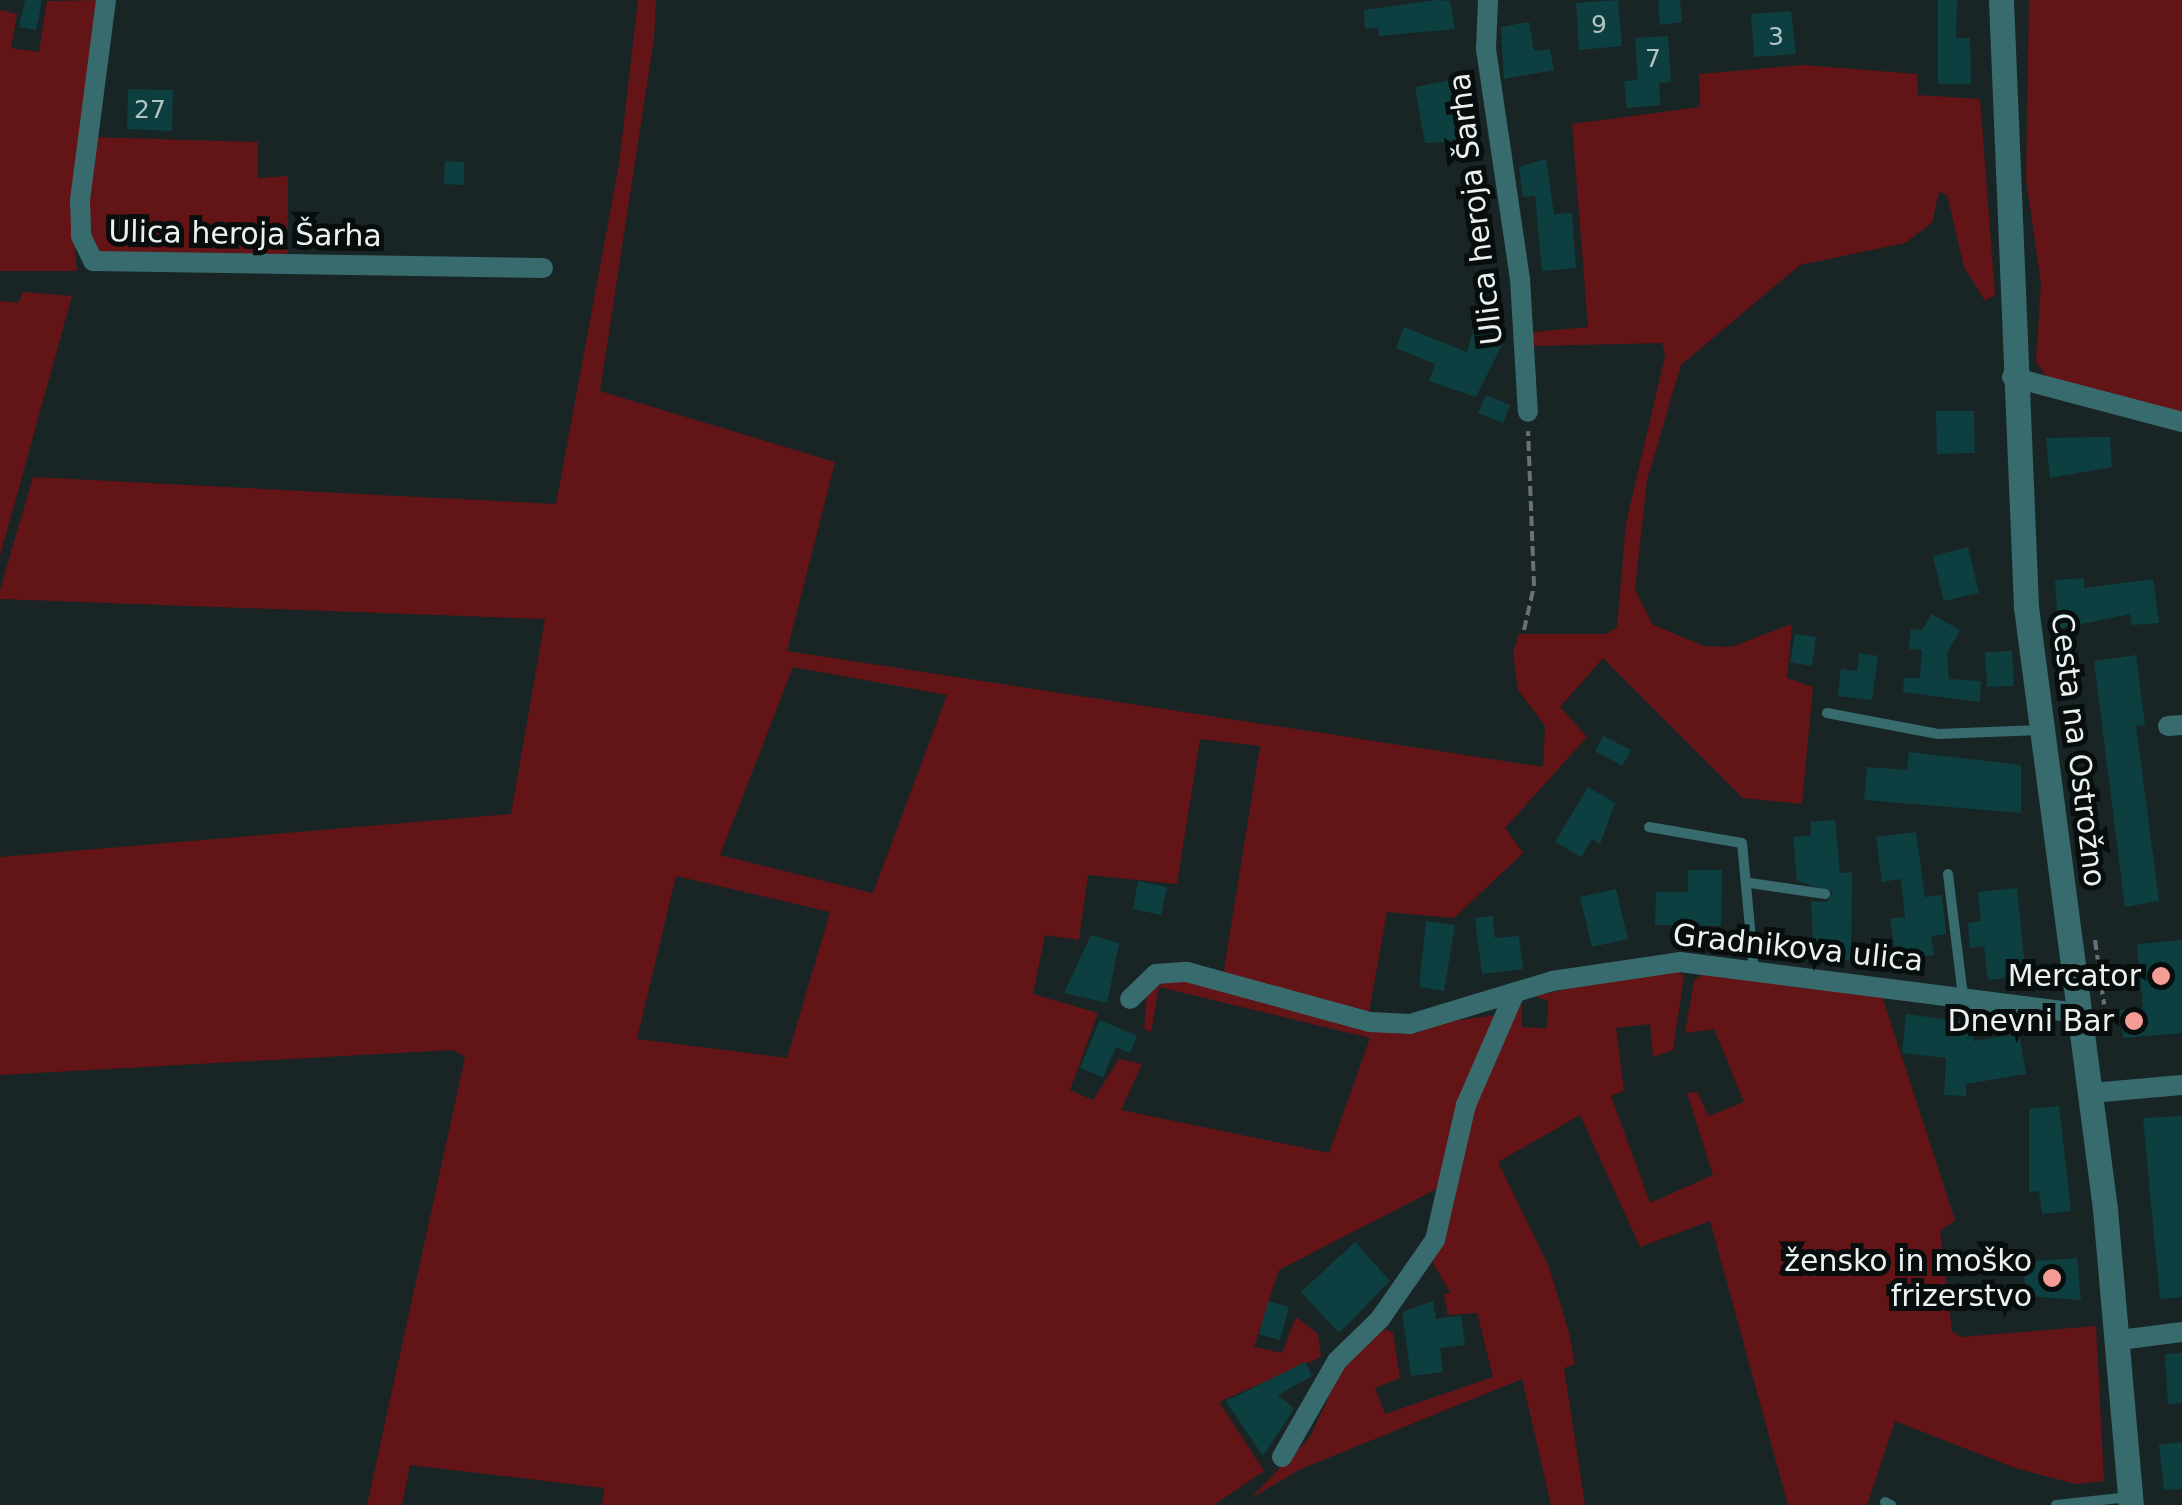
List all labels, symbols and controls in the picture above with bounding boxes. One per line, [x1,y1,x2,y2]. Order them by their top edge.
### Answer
house number: 9 [1591,10,1607,40]
house number: 3 [1768,22,1784,52]
house number: 7 [1645,44,1661,74]
street label: Ulica heroja Šarha [1441,71,1511,347]
house number: 27 [134,95,166,125]
street label: Ulica heroja Šarha [108,214,382,254]
street label: Cesta na Ostrožno [2043,611,2113,889]
street label: Gradnikova ulica [1671,917,1925,979]
place label: Mercator [2008,958,2141,994]
marker: Mercator [2150,965,2172,987]
place label: Dnevni Bar [1947,1003,2114,1039]
marker: Dnevni Bar [2123,1010,2145,1032]
place label: žensko in moško frizerstvo [1784,1243,2032,1314]
marker: žensko in moško frizerstvo [2041,1267,2063,1289]

